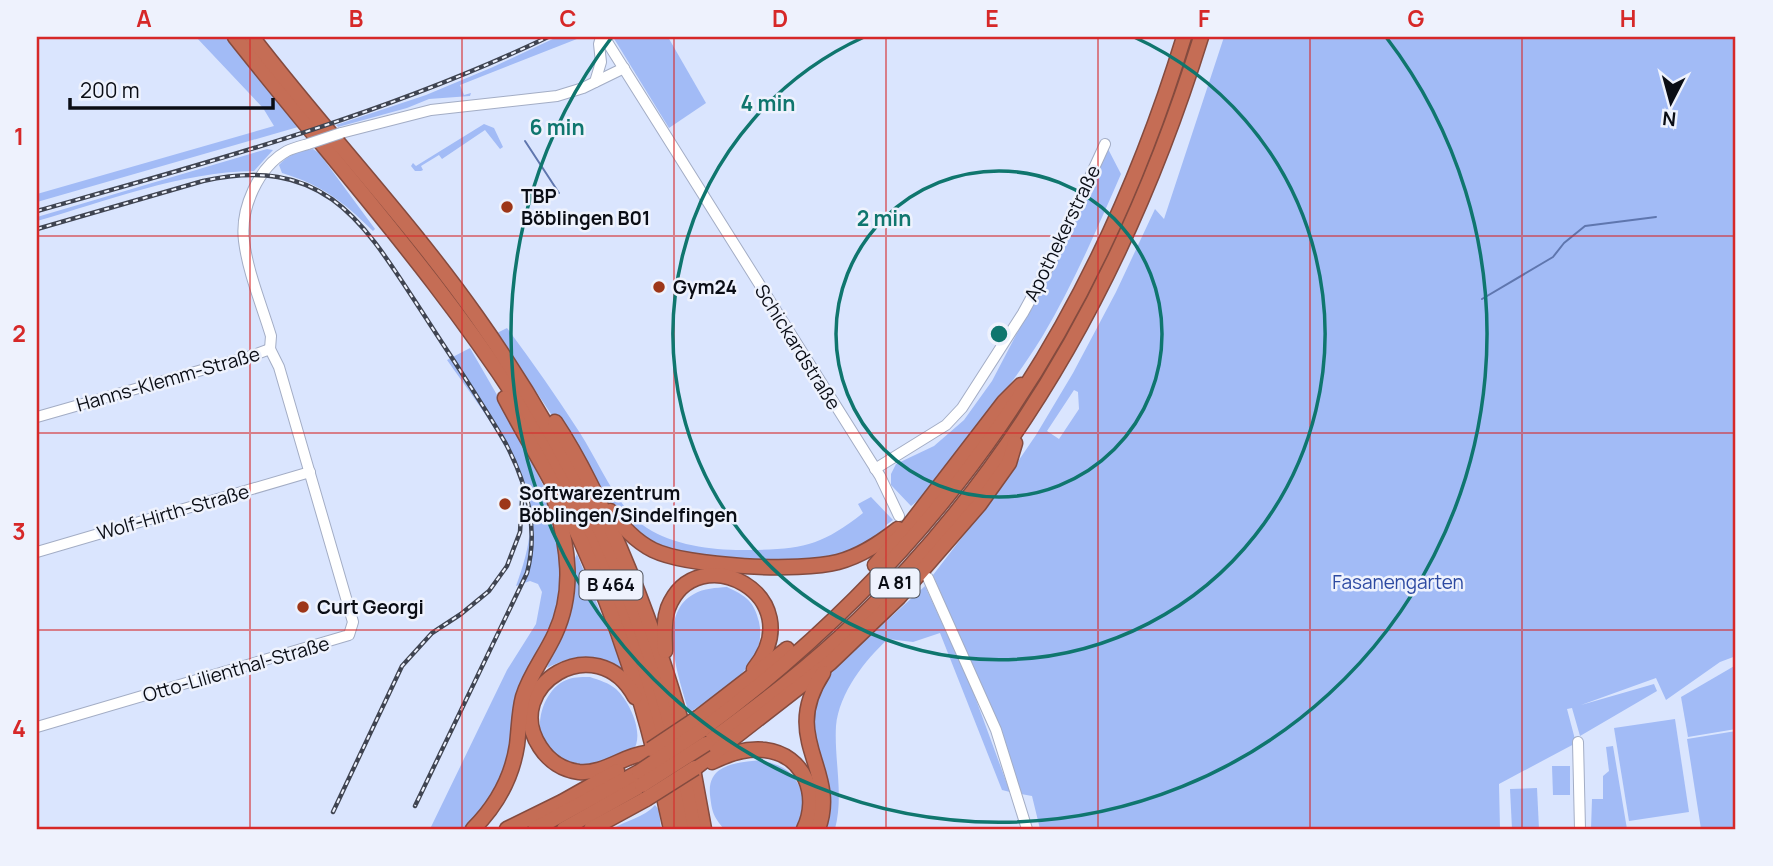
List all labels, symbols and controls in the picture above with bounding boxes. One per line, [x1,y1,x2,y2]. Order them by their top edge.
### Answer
text: A [136,2,152,34]
text: B [349,2,363,34]
text: C [560,2,577,34]
text: D [772,2,788,34]
text: E [985,2,999,34]
text: F [1198,2,1210,34]
text: G [1408,2,1425,34]
text: H [1620,2,1636,34]
scale bar [70,66,273,110]
north arrow [1636,66,1706,136]
text: 200 m [80,76,140,104]
text: 4 min [741,89,795,117]
text: N [1661,105,1677,133]
text: 6 min [529,113,585,141]
text: 1 [14,120,24,152]
street label: Apothekerstraße [1018,161,1106,305]
place label: TBP Böblingen B01 [521,183,650,231]
marker: TBP Böblingen B01 [499,199,515,215]
text: 2 min [857,204,911,232]
place label: Gym24 [673,274,737,300]
marker: Gym24 [651,279,667,295]
street label: Schickardstraße [749,279,847,415]
text: 2 [12,317,26,349]
centre of rings [987,322,1011,346]
street label: Hanns-Klemm-Straße [73,340,263,418]
street label: Wolf-Hirth-Straße [94,478,252,546]
place label: Softwarezentrum Böblingen/Sindelfingen [519,480,737,528]
marker: Softwarezentrum Böblingen/Sindelfingen [497,496,513,512]
text: 3 [12,515,26,547]
road number: A 81 [870,568,920,598]
park label: Fasanengarten [1332,569,1464,595]
road number: B 464 [580,570,642,600]
place label: Curt Georgi [317,594,424,620]
marker: Curt Georgi [295,599,311,615]
street label: Otto-Lilienthal-Straße [140,630,332,708]
text: 4 [12,712,26,744]

